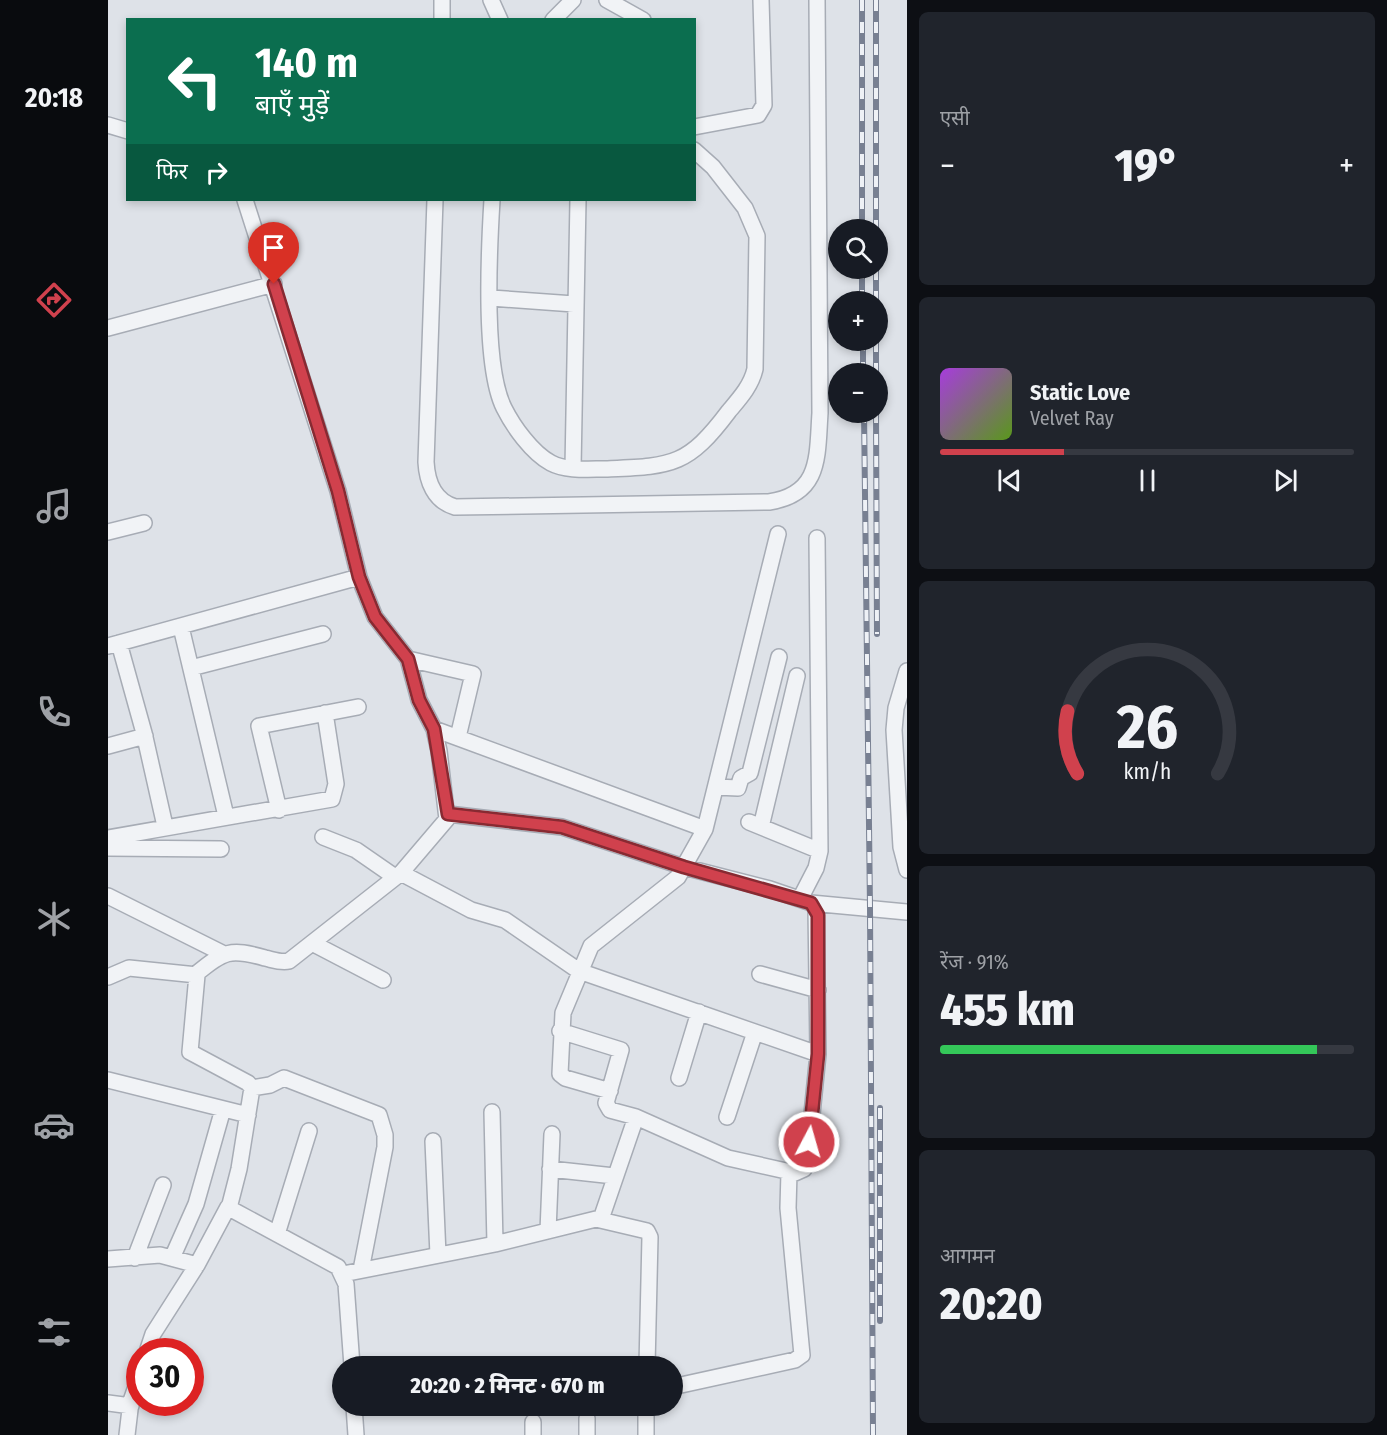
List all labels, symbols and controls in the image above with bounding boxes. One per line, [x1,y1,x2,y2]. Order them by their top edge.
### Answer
text: 140 m [255,38,358,88]
icon: left [156,42,234,120]
text: 20:18 [25,82,83,114]
text: बाएँ मुड़ें [255,89,329,121]
text: एसी [940,106,970,130]
text: 19° [1115,139,1179,193]
text: − [940,146,955,186]
text: + [1339,146,1354,186]
icon: right [200,156,233,189]
text: फिर [156,158,188,185]
map controls [828,219,888,423]
button: search [828,219,888,279]
pin [248,222,299,284]
icon: arrive [257,231,290,264]
icon: directions [33,279,75,321]
button: + [828,291,888,351]
button: − [828,363,888,423]
text: Static Love [1030,379,1130,406]
text: Velvet Ray [1030,406,1114,430]
icon: previous [993,464,1026,497]
icon: pause [1131,464,1164,497]
icon: next [1269,464,1302,497]
icon: music [33,485,75,527]
icon: phone [33,691,75,733]
text: 26 [1115,691,1178,766]
text: km/h [1123,760,1171,786]
icon: climate [33,898,75,940]
text: रेंज · 91% [940,950,1009,974]
text: 455 km [940,983,1075,1037]
icon: car [33,1104,75,1146]
position arrow [777,1110,841,1174]
text: आगमन [940,1244,995,1268]
text: 20:20 [940,1277,1043,1331]
icon: filters [33,1311,75,1353]
speed limit sign: 30 [126,1338,204,1416]
text: 20:20 · 2 मिनट · 670 m [410,1372,605,1399]

